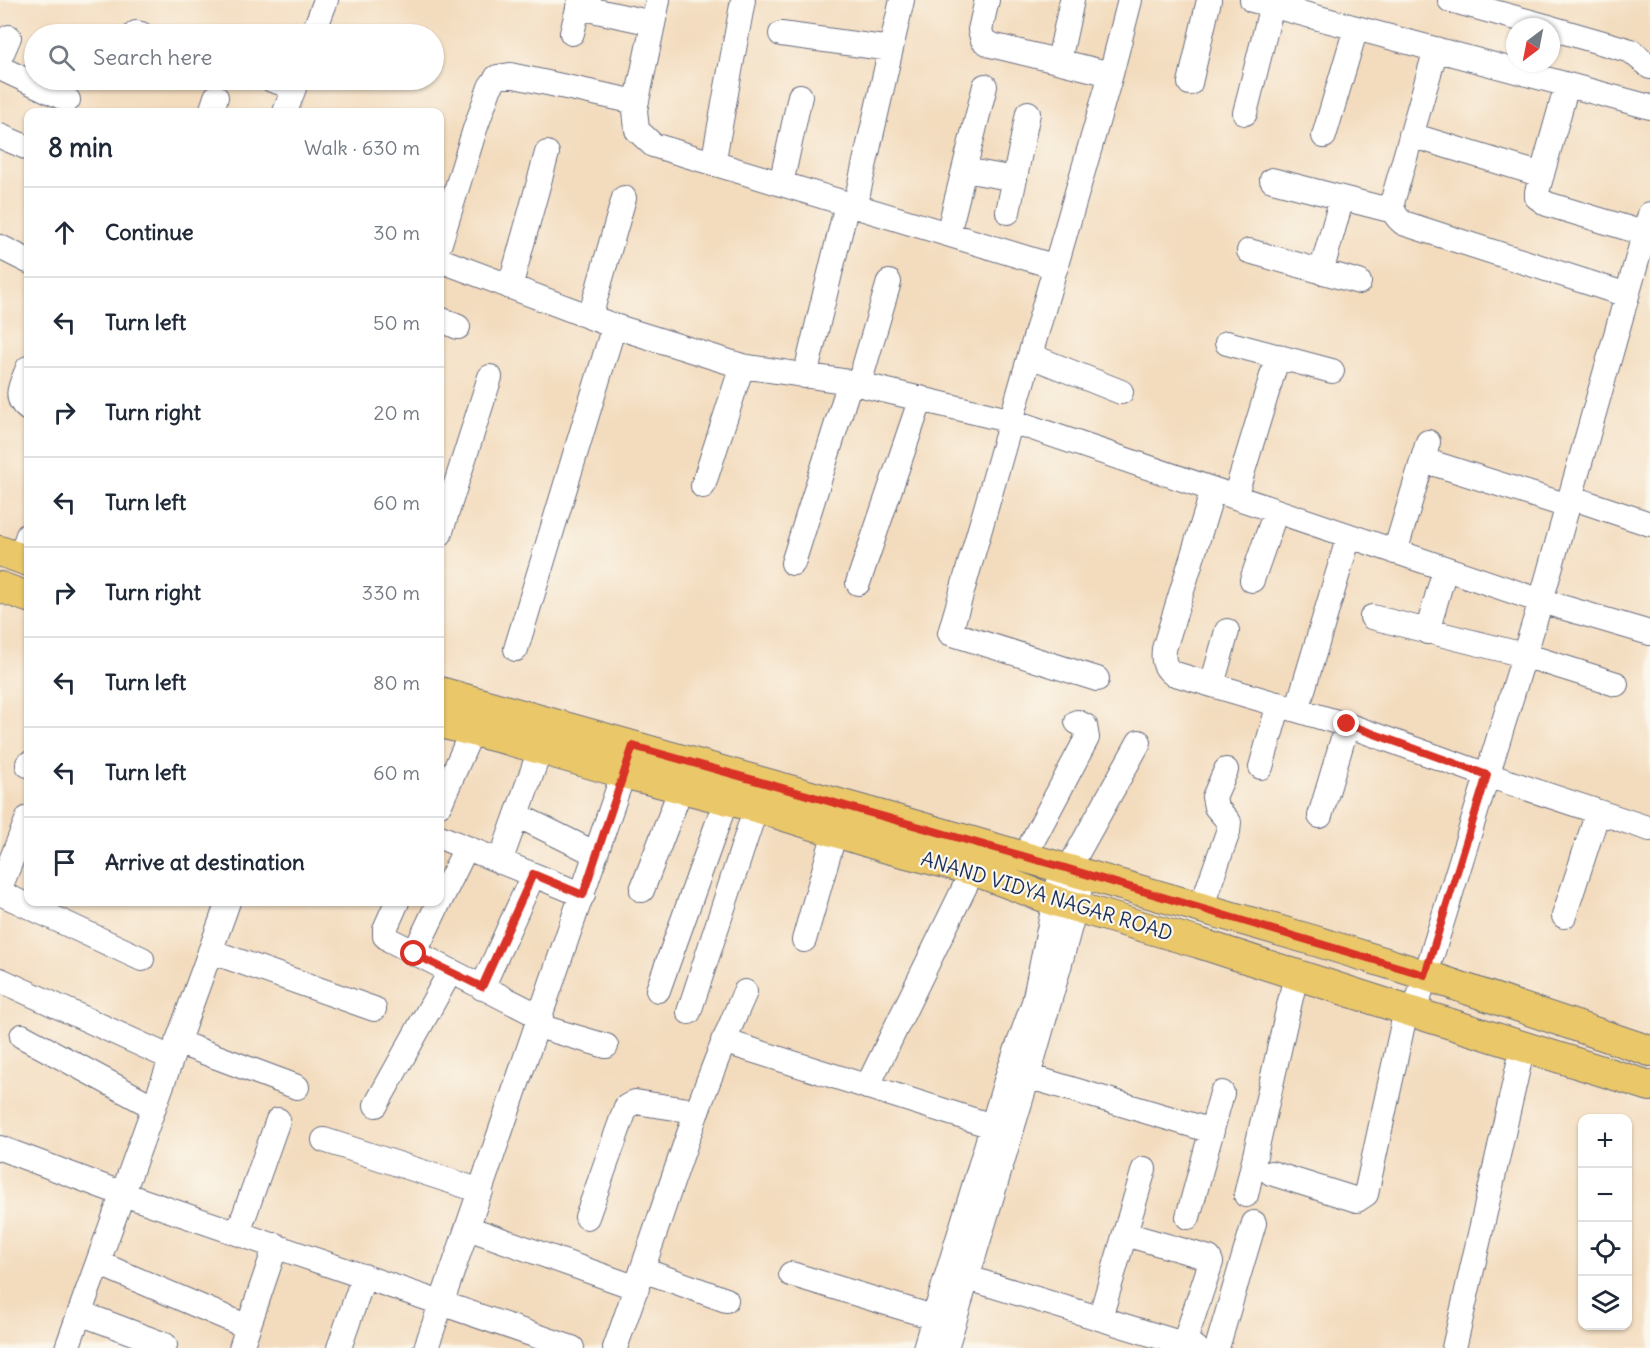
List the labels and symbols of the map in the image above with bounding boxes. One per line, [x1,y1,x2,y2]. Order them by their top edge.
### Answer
north arrow [1506,18,1560,72]
route end [1333,710,1359,736]
street label: ANAND VIDYA NAGAR ROAD [918,845,1176,946]
route start [400,940,426,966]

